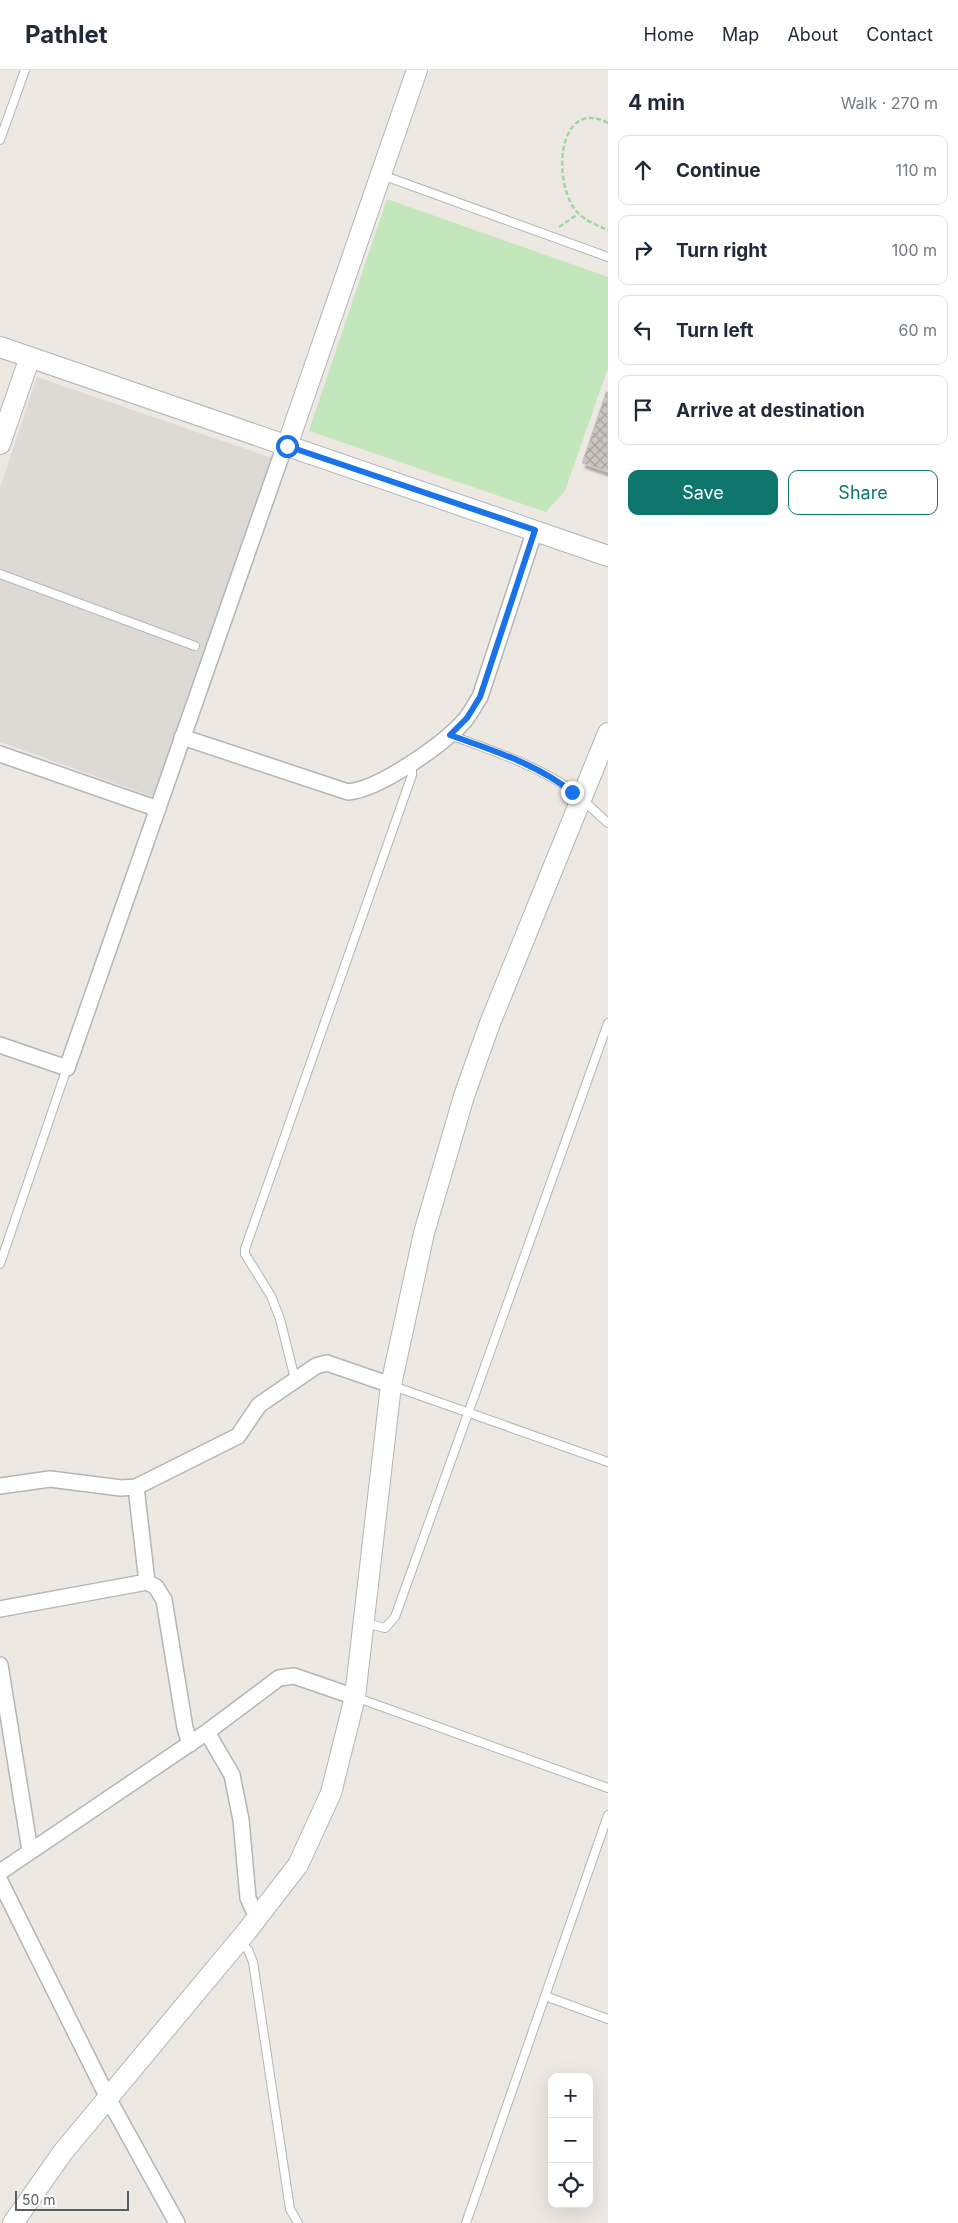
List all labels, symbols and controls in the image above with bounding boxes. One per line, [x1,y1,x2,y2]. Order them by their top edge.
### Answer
text: Pathlet [25,20,108,49]
text: Home [644,24,694,45]
text: Map [722,24,759,45]
text: About [787,24,838,45]
text: Contact [866,24,933,45]
text: 4 min [628,90,685,115]
text: Walk · 270 m [841,93,938,113]
icon: ahead [629,156,657,184]
text: Continue [676,159,761,182]
text: 110 m [895,160,937,180]
icon: right [629,236,657,264]
text: Turn right [676,239,767,262]
text: 100 m [892,240,937,260]
icon: left [629,316,657,344]
text: Turn left [676,319,754,342]
text: 60 m [898,320,937,340]
icon: arrive [629,396,657,424]
text: Arrive at destination [676,399,865,422]
route start [276,435,299,458]
button: Save [628,470,778,515]
button: Share [788,470,938,515]
route end [561,781,584,804]
map controls [548,2073,593,2208]
button: + [548,2073,593,2118]
button: − [548,2118,593,2163]
button: locate [548,2163,593,2208]
scale bar [15,2188,129,2211]
text: 50 m [22,2191,56,2208]

